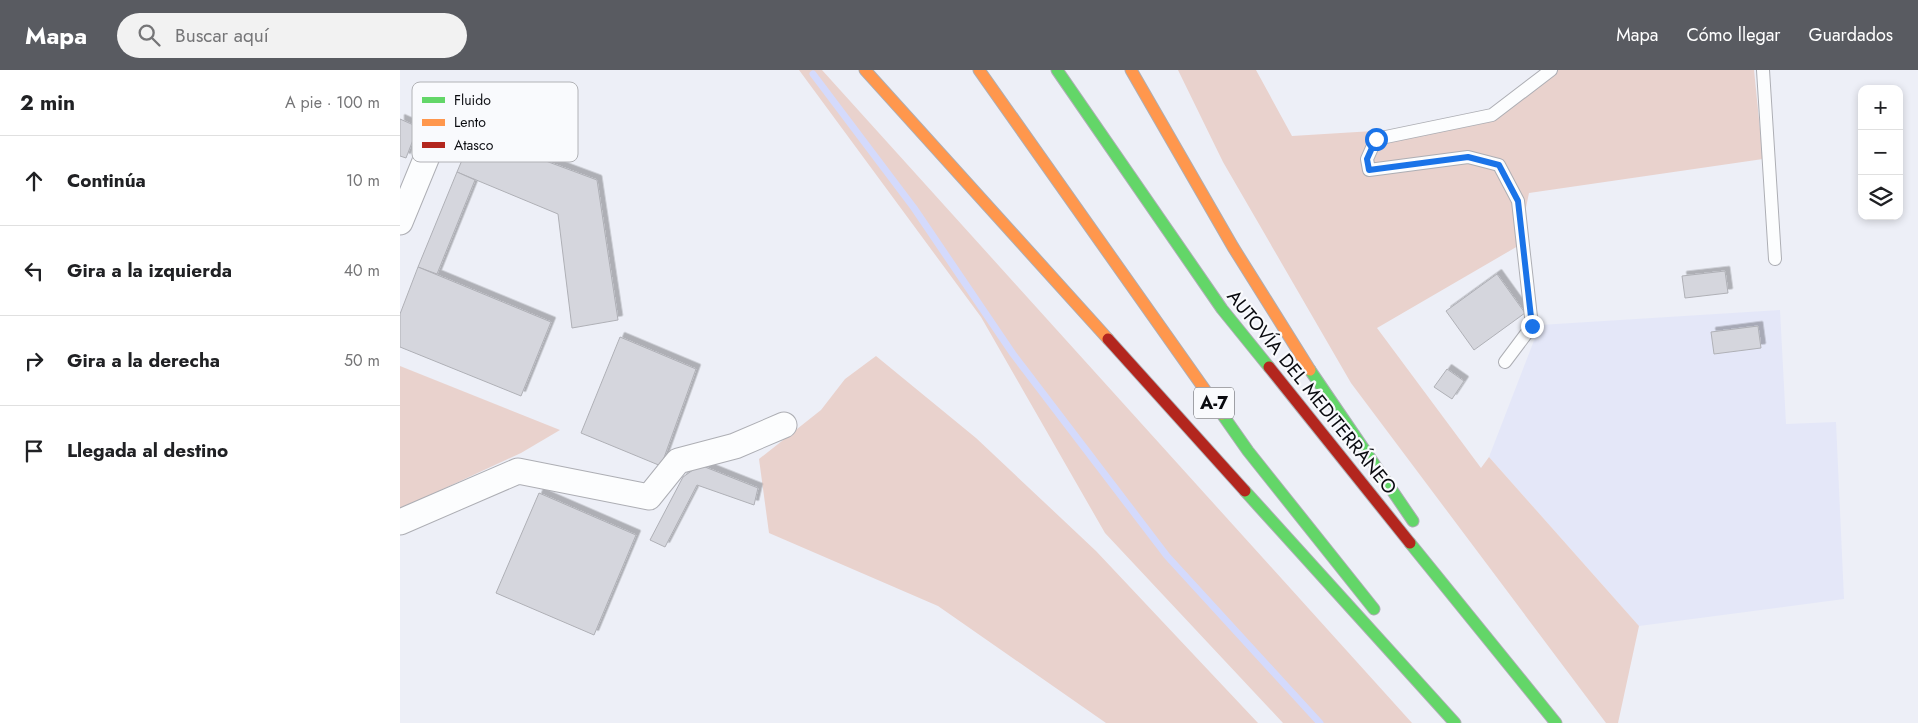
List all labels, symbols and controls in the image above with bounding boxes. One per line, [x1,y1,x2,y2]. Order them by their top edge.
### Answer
search box [117,13,467,58]
text: Mapa [25,18,87,53]
icon: search [135,21,163,49]
text: Buscar aquí [175,22,269,49]
text: Mapa [1616,22,1658,48]
text: Cómo llegar [1686,22,1781,48]
text: Guardados [1809,22,1893,48]
legend [412,82,578,162]
map controls [1858,85,1903,220]
button: + [1858,85,1903,130]
text: 2 min [20,88,75,118]
text: Fluido [454,90,491,110]
text: A pie · 100 m [285,91,380,114]
text: Lento [454,112,486,132]
route start [1365,128,1388,151]
button: − [1858,130,1903,175]
text: Atasco [454,135,494,155]
icon: ahead [20,167,48,195]
text: Continúa [67,167,146,194]
text: 10 m [346,169,380,192]
button: layers [1858,175,1903,220]
icon: left [20,257,48,285]
text: Gira a la izquierda [67,257,232,284]
text: 40 m [344,259,380,282]
street label: AUTOVÍA DEL MEDITERRÁNEO [1221,284,1403,500]
route end [1521,315,1544,338]
icon: right [20,347,48,375]
text: Gira a la derecha [67,347,220,374]
text: 50 m [344,349,380,372]
road number: A-7 [1194,387,1234,418]
icon: arrive [20,437,48,465]
text: Llegada al destino [67,437,228,464]

